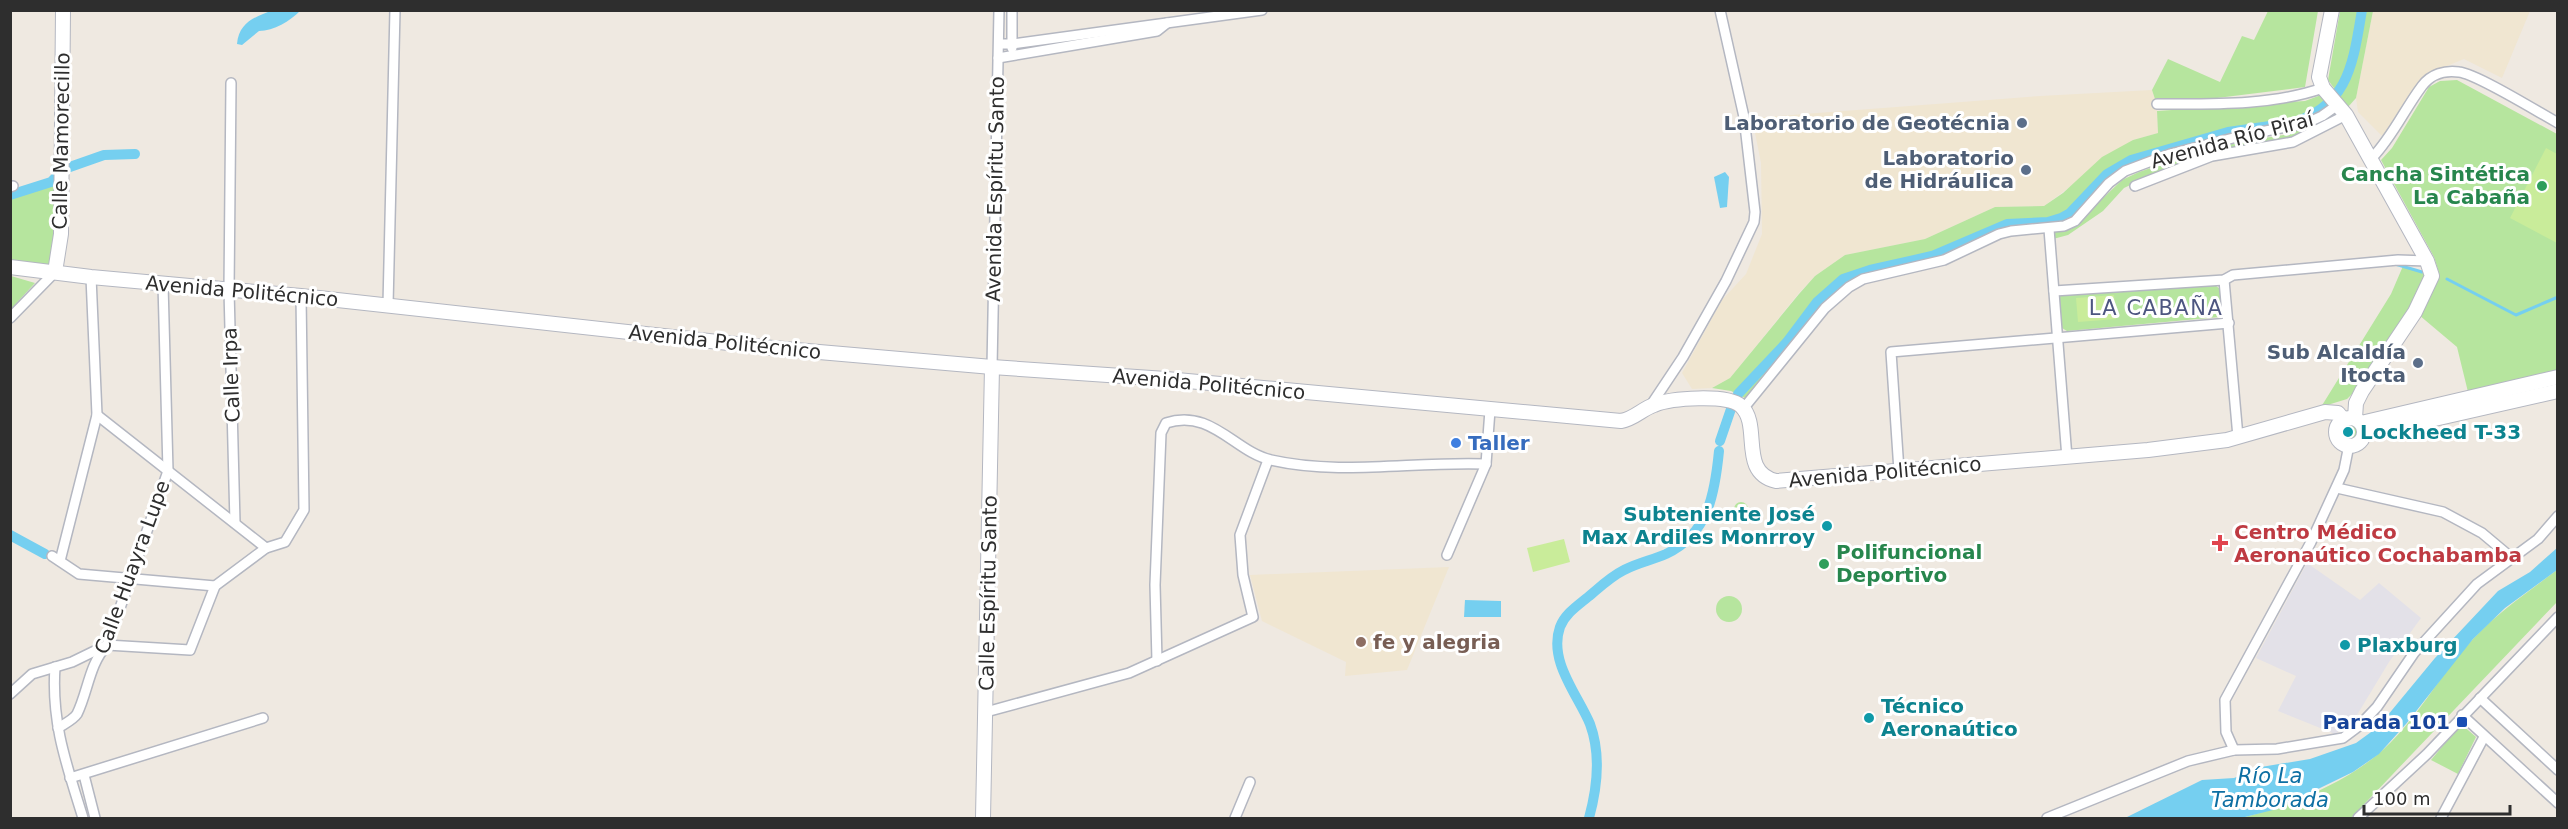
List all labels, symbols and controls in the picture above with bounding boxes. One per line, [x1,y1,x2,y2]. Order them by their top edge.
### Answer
street label: Calle Mamorecillo [47,52,75,230]
street label: Avenida Espíritu Santo [981,76,1009,302]
street label: Avenida Río Piraí [2148,106,2317,173]
place label: Laboratorio de Geotécnia [1723,111,2010,135]
marker: Laboratorio de Geotécnia [2015,116,2029,130]
place label: Laboratorio de Hidráulica [1865,146,2014,193]
place label: Cancha Sintética La Cabaña [2341,162,2530,209]
marker: Laboratorio de Hidráulica [2019,163,2033,177]
marker: Cancha Sintética La Cabaña [2535,179,2549,193]
street label: Avenida Politécnico [145,271,339,311]
district label: LA CABAÑA [2089,294,2223,320]
street label: Avenida Politécnico [628,320,822,364]
street label: Calle Irpa [217,327,245,423]
place label: Sub Alcaldía Itocta [2267,340,2406,387]
marker: Sub Alcaldía Itocta [2411,356,2425,370]
street label: Avenida Politécnico [1112,364,1306,404]
place label: Lockheed T-33 [2360,420,2521,444]
marker: Lockheed T-33 [2341,425,2355,439]
place label: Taller [1468,431,1530,455]
marker: Taller [1449,436,1463,450]
street label: Avenida Politécnico [1788,452,1982,492]
street label: Calle Huayra Lupe [89,477,175,657]
street label: Calle Espíritu Santo [974,495,1002,691]
place label: Subteniente José Max Ardiles Monrroy [1582,502,1815,549]
marker: Subteniente José Max Ardiles Monrroy [1820,519,1834,533]
place label: Centro Médico Aeronaútico Cochabamba [2234,520,2522,567]
marker: Centro Médico Aeronaútico Cochabamba [2211,534,2229,552]
place label: Polifuncional Deportivo [1836,540,1982,587]
marker: Polifuncional Deportivo [1817,557,1831,571]
place label: fe y alegria [1373,630,1501,654]
place label: Plaxburg [2357,633,2458,657]
marker: fe y alegria [1354,635,1368,649]
marker: Plaxburg [2338,638,2352,652]
place label: Técnico Aeronaútico [1881,694,2018,741]
place label: Parada 101 [2323,710,2450,734]
marker: Técnico Aeronaútico [1862,711,1876,725]
marker: Parada 101 [2455,715,2469,729]
water label: Río La Tamborada [2211,764,2329,812]
scale bar [2364,778,2510,816]
text: 100 m [2373,788,2431,809]

